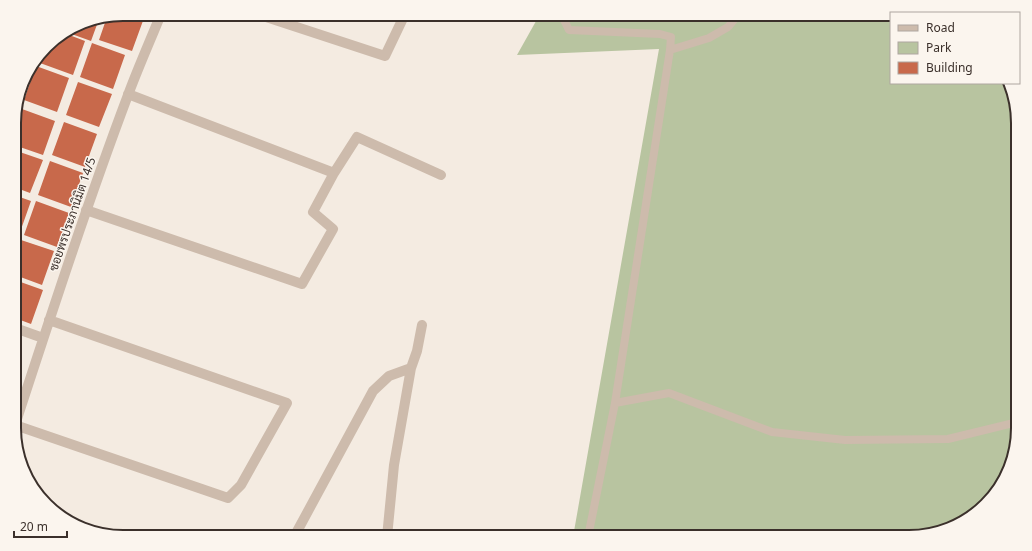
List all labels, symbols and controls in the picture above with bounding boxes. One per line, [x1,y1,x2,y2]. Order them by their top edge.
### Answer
legend [890,12,1020,84]
text: Road [926,19,955,36]
text: Park [926,39,952,56]
text: Building [926,59,973,76]
street label: ซอยพรประภานิมิต 14/5 [45,155,100,273]
scale bar [14,513,67,539]
text: 20 m [20,518,48,535]

